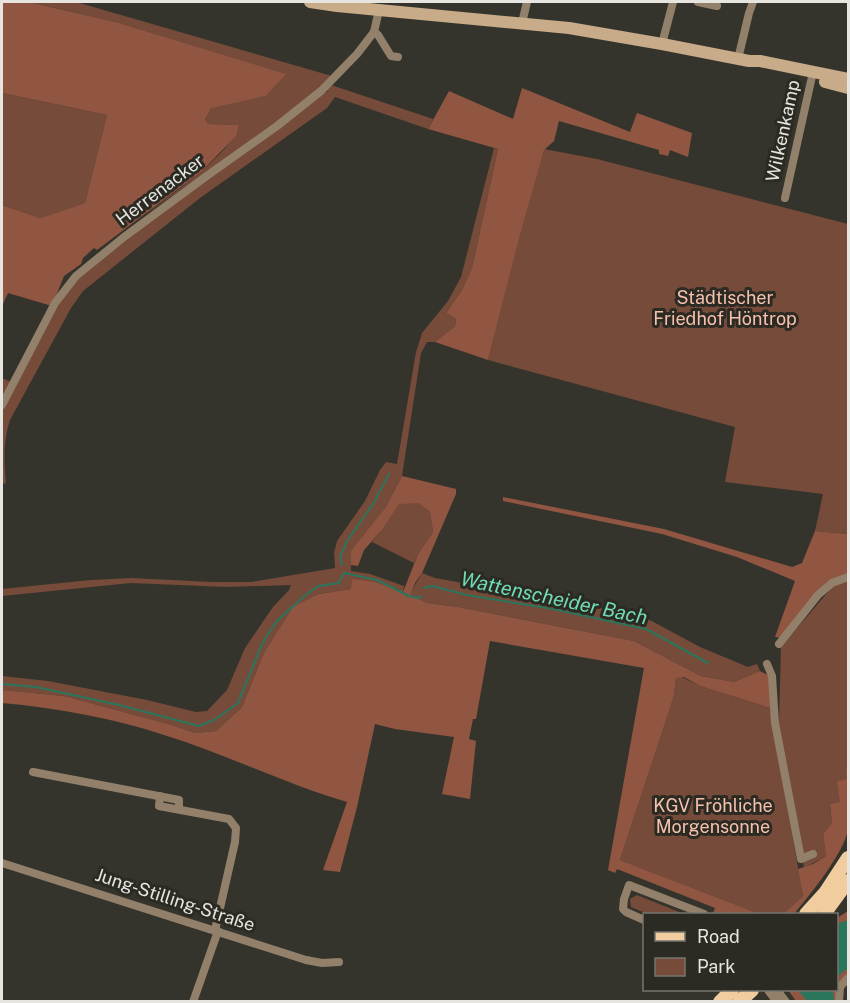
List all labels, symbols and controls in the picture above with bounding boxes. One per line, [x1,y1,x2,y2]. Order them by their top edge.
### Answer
street label: Wilkenkamp [761,78,804,184]
street label: Herrenacker [111,150,208,230]
park label: Städtischer Friedhof Höntrop [653,287,797,329]
water label: Wattenscheider Bach [458,566,650,630]
park label: KGV Fröhliche Morgensonne [653,795,773,837]
street label: Jung-Stilling-Straße [93,864,258,935]
legend [643,913,838,991]
text: Road [697,926,740,947]
text: Park [697,956,735,977]

